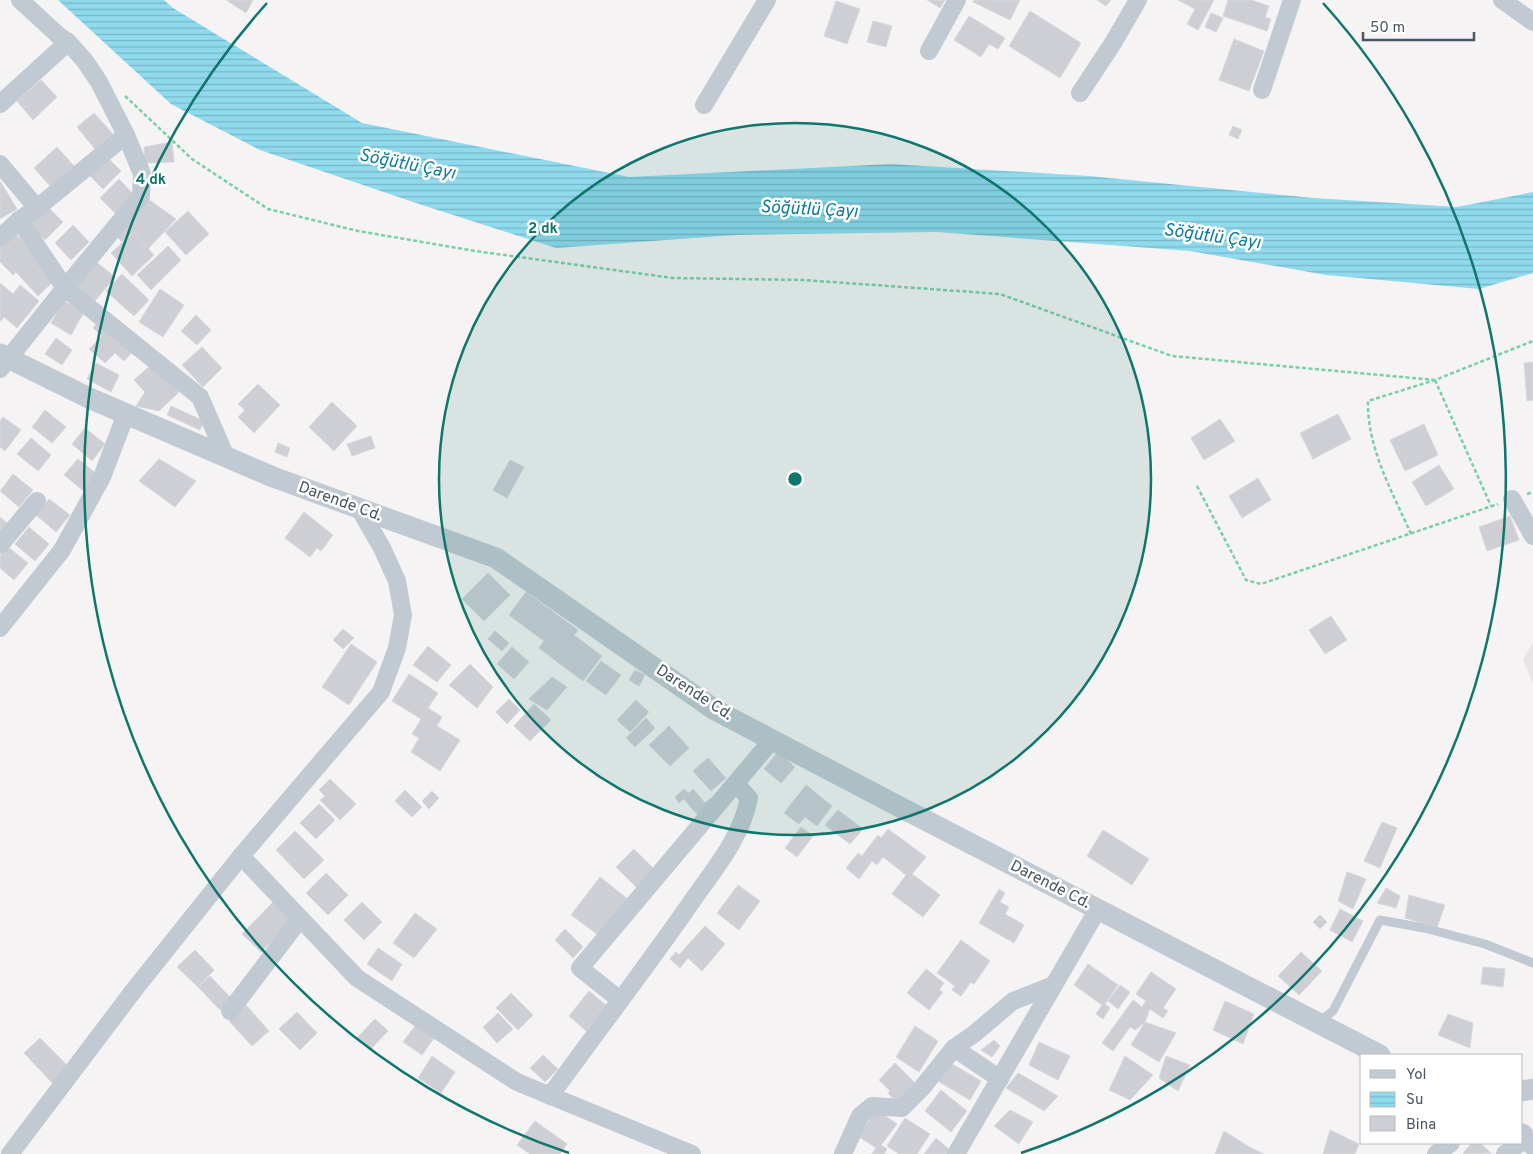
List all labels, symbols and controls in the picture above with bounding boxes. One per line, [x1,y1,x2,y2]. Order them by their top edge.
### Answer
scale bar [1363,10,1474,42]
text: 50 m [1370,19,1405,38]
water label: Söğütlü Çayı [357,144,458,186]
text: 4 dk [136,171,166,190]
water label: Söğütlü Çayı [760,196,859,224]
water label: Söğütlü Çayı [1162,219,1262,255]
text: 2 dk [528,220,558,239]
centre of rings [786,470,804,488]
street label: Darende Cd. [295,478,385,526]
street label: Darende Cd. [652,661,736,725]
street label: Darende Cd. [1006,856,1094,914]
legend [1360,1054,1523,1144]
text: Yol [1406,1066,1427,1085]
text: Su [1406,1091,1423,1110]
text: Bina [1406,1116,1436,1135]

